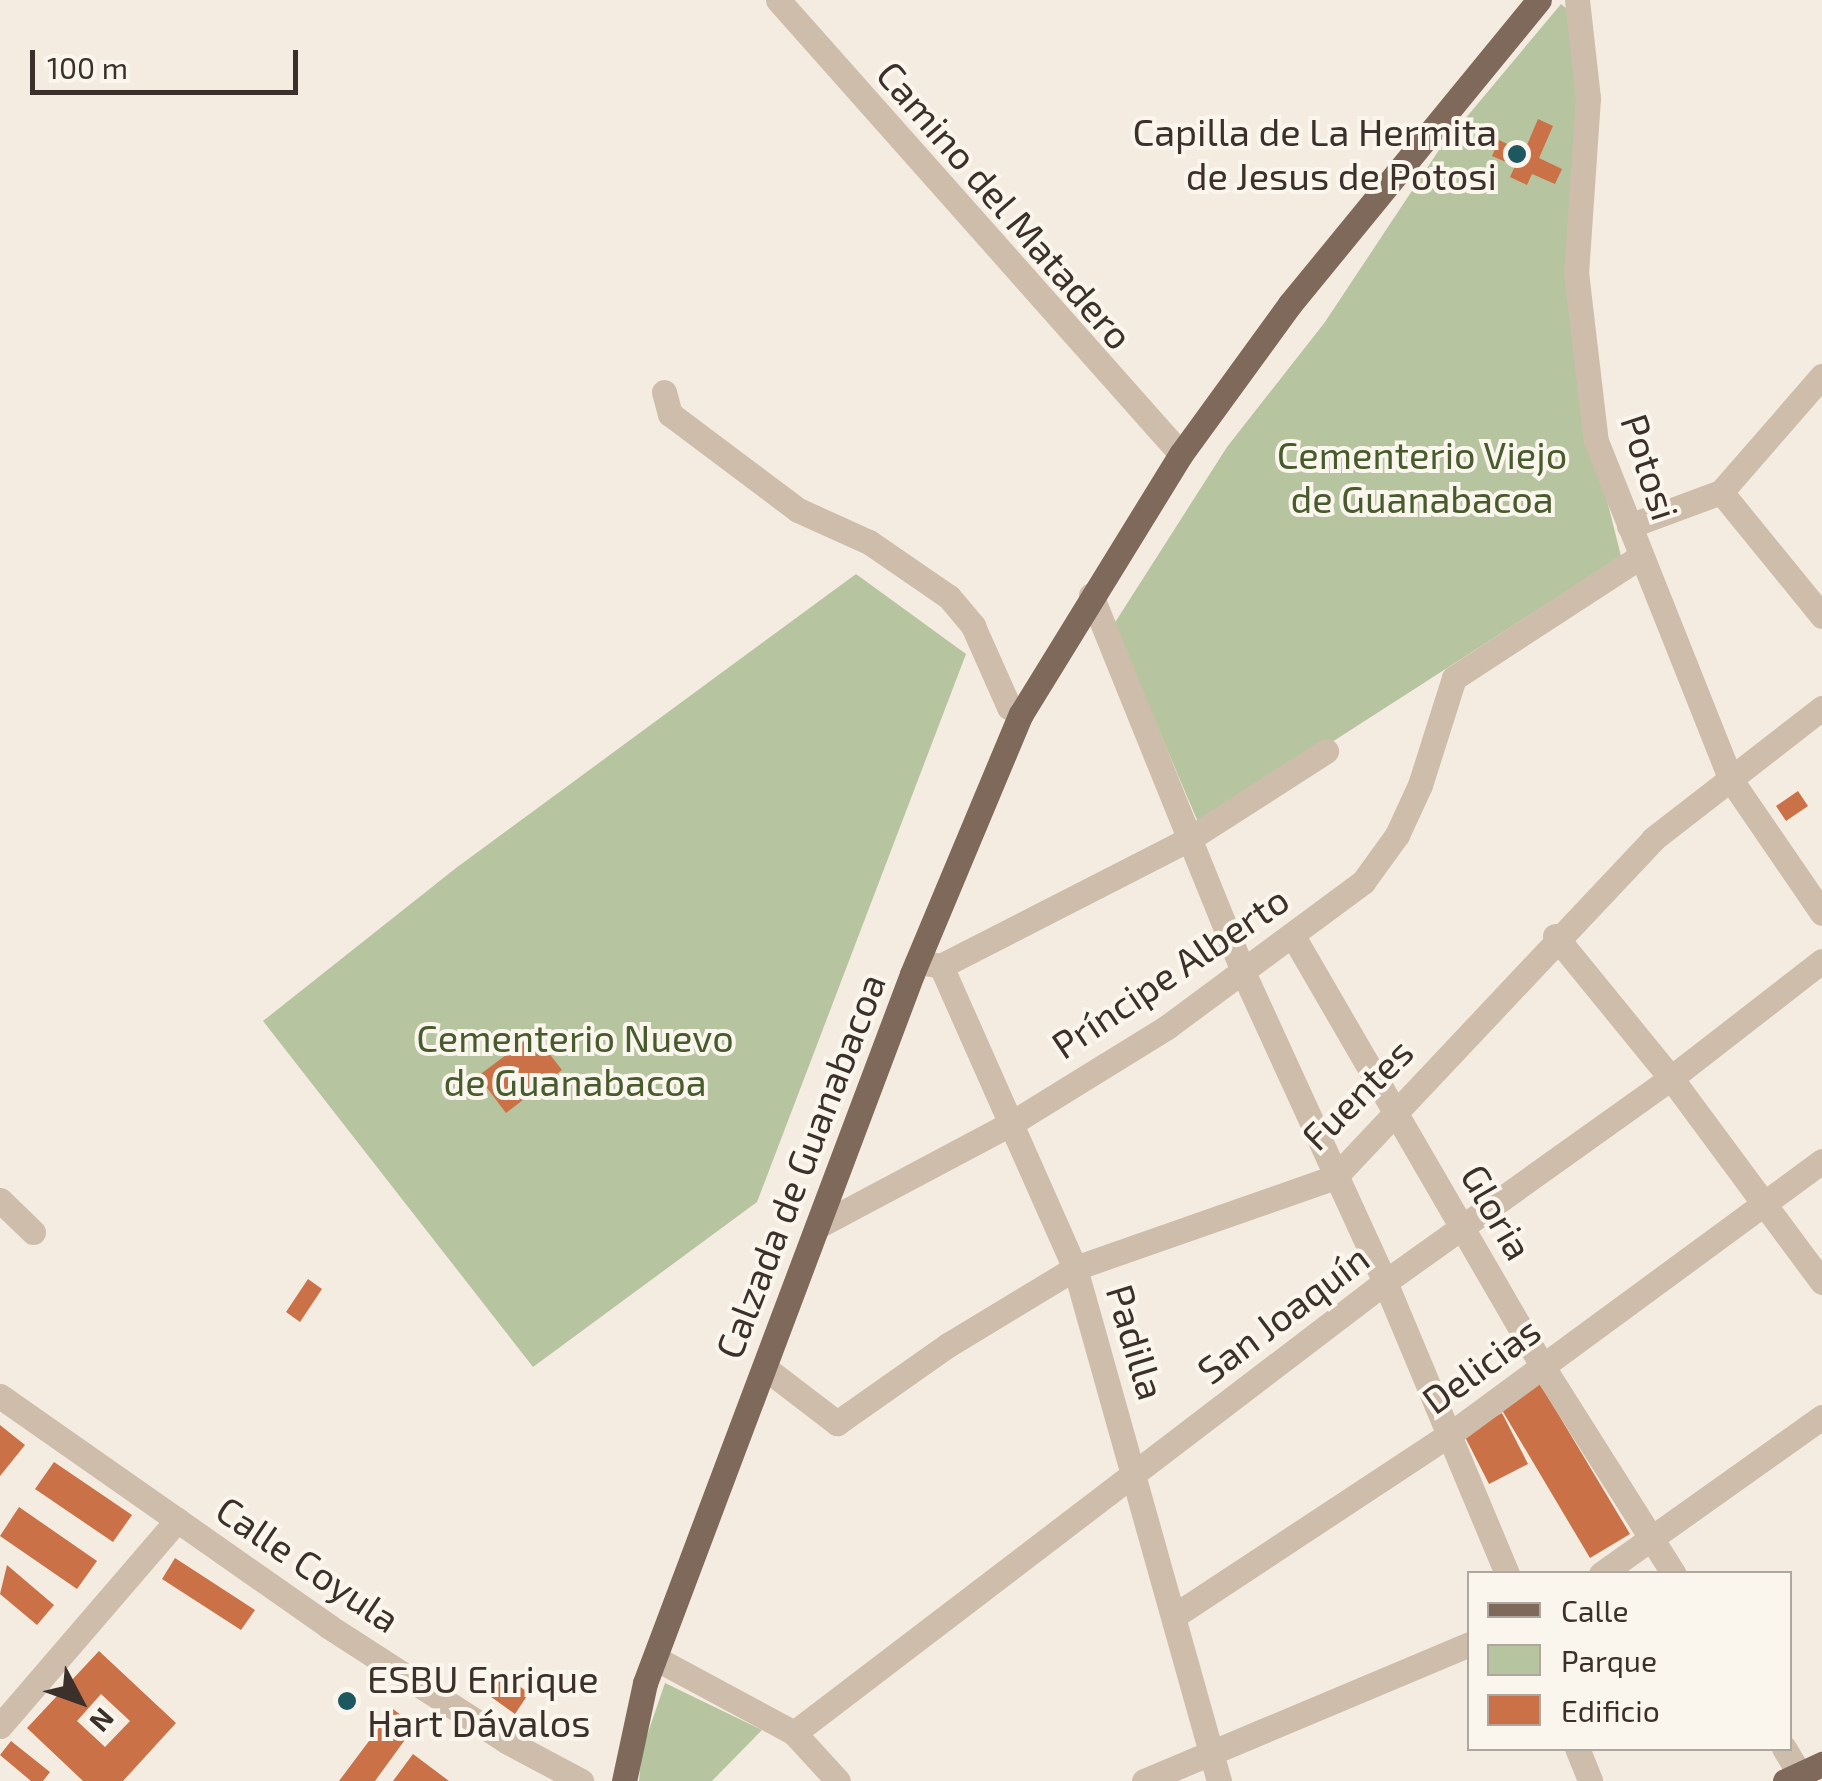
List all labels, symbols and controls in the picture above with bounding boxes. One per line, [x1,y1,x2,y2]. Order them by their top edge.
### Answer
scale bar [35,30,302,92]
text: 100 m [47,49,128,85]
street label: Camino del Matadero [867,51,1143,359]
place label: Capilla de La Hermita de Jesus de Potosi [1133,109,1497,198]
marker: Capilla de La Hermita de Jesus de Potosi [1506,143,1528,165]
street label: Potosi [1612,408,1688,526]
park label: Cementerio Viejo de Guanabacoa [1276,432,1568,522]
street label: Príncipe Alberto [1043,876,1297,1068]
street label: Calzada de Guanabacoa [706,967,894,1365]
park label: Cementerio Nuevo de Guanabacoa [416,1015,734,1104]
street label: Fuentes [1292,1029,1422,1159]
street label: Gloria [1452,1156,1542,1268]
street label: San Joaquín [1188,1235,1378,1393]
street label: Padilla [1097,1279,1175,1405]
street label: Delicias [1413,1307,1549,1423]
street label: Calle Coyula [208,1486,408,1642]
legend [1467,1571,1792,1751]
text: Calle [1561,1592,1629,1628]
text: Parque [1561,1642,1657,1678]
north arrow [30,1651,130,1751]
place label: ESBU Enrique Hart Dávalos [367,1656,599,1746]
marker: ESBU Enrique Hart Dávalos [336,1690,358,1712]
text: Edificio [1561,1692,1660,1728]
text: N [83,1702,122,1739]

